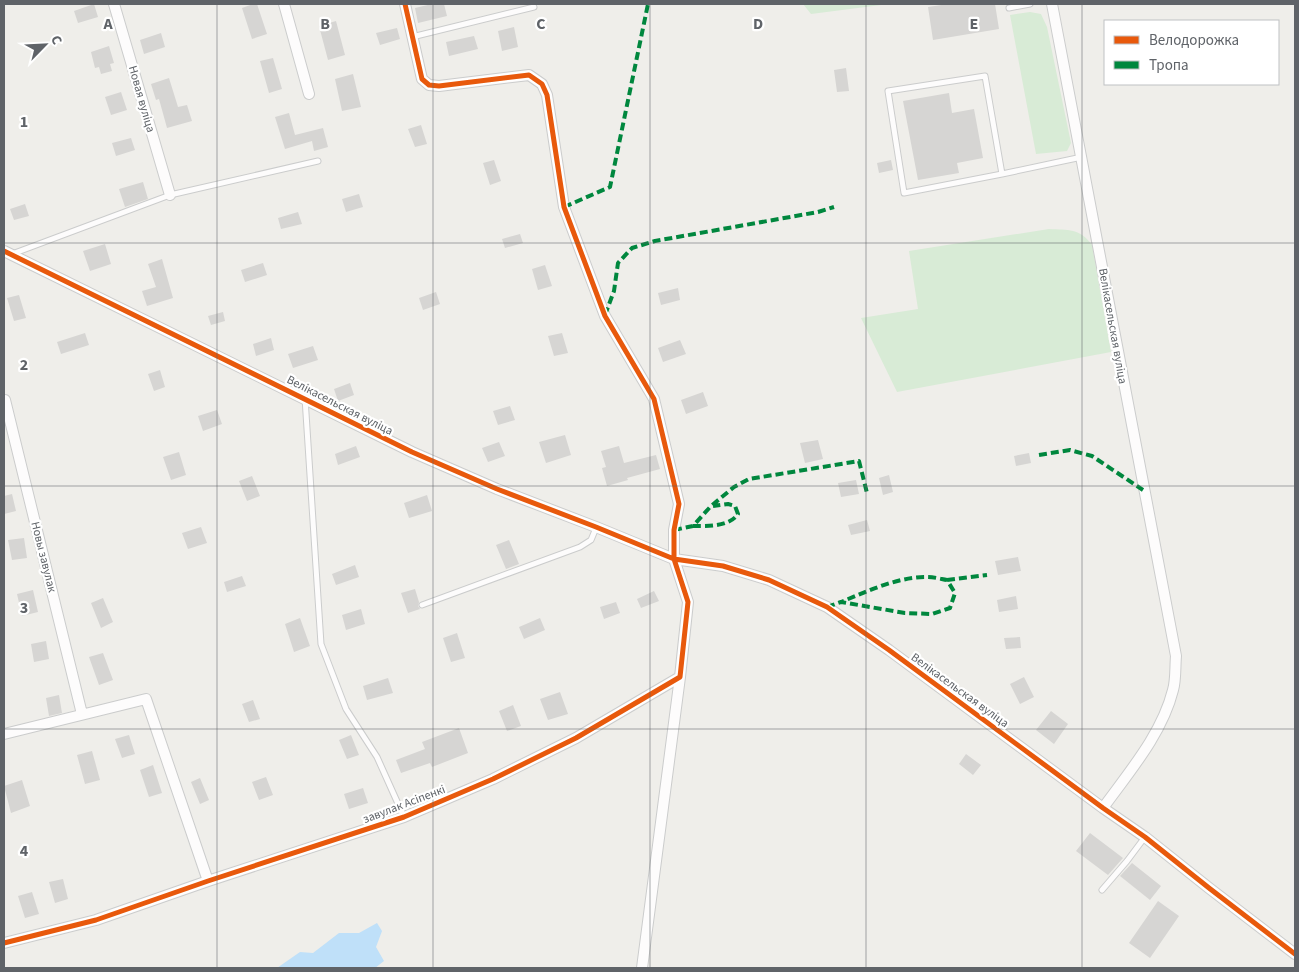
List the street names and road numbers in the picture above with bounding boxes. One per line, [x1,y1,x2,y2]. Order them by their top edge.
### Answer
street label: Новая вуліца [124,64,159,135]
street label: Велікасельская вуліца [1094,267,1131,385]
street label: Велікасельская вуліца [284,371,396,440]
street label: Новы завулак [27,520,61,594]
street label: Велікасельская вуліца [907,649,1012,732]
street label: завулак Асіпенкі [361,781,448,828]

